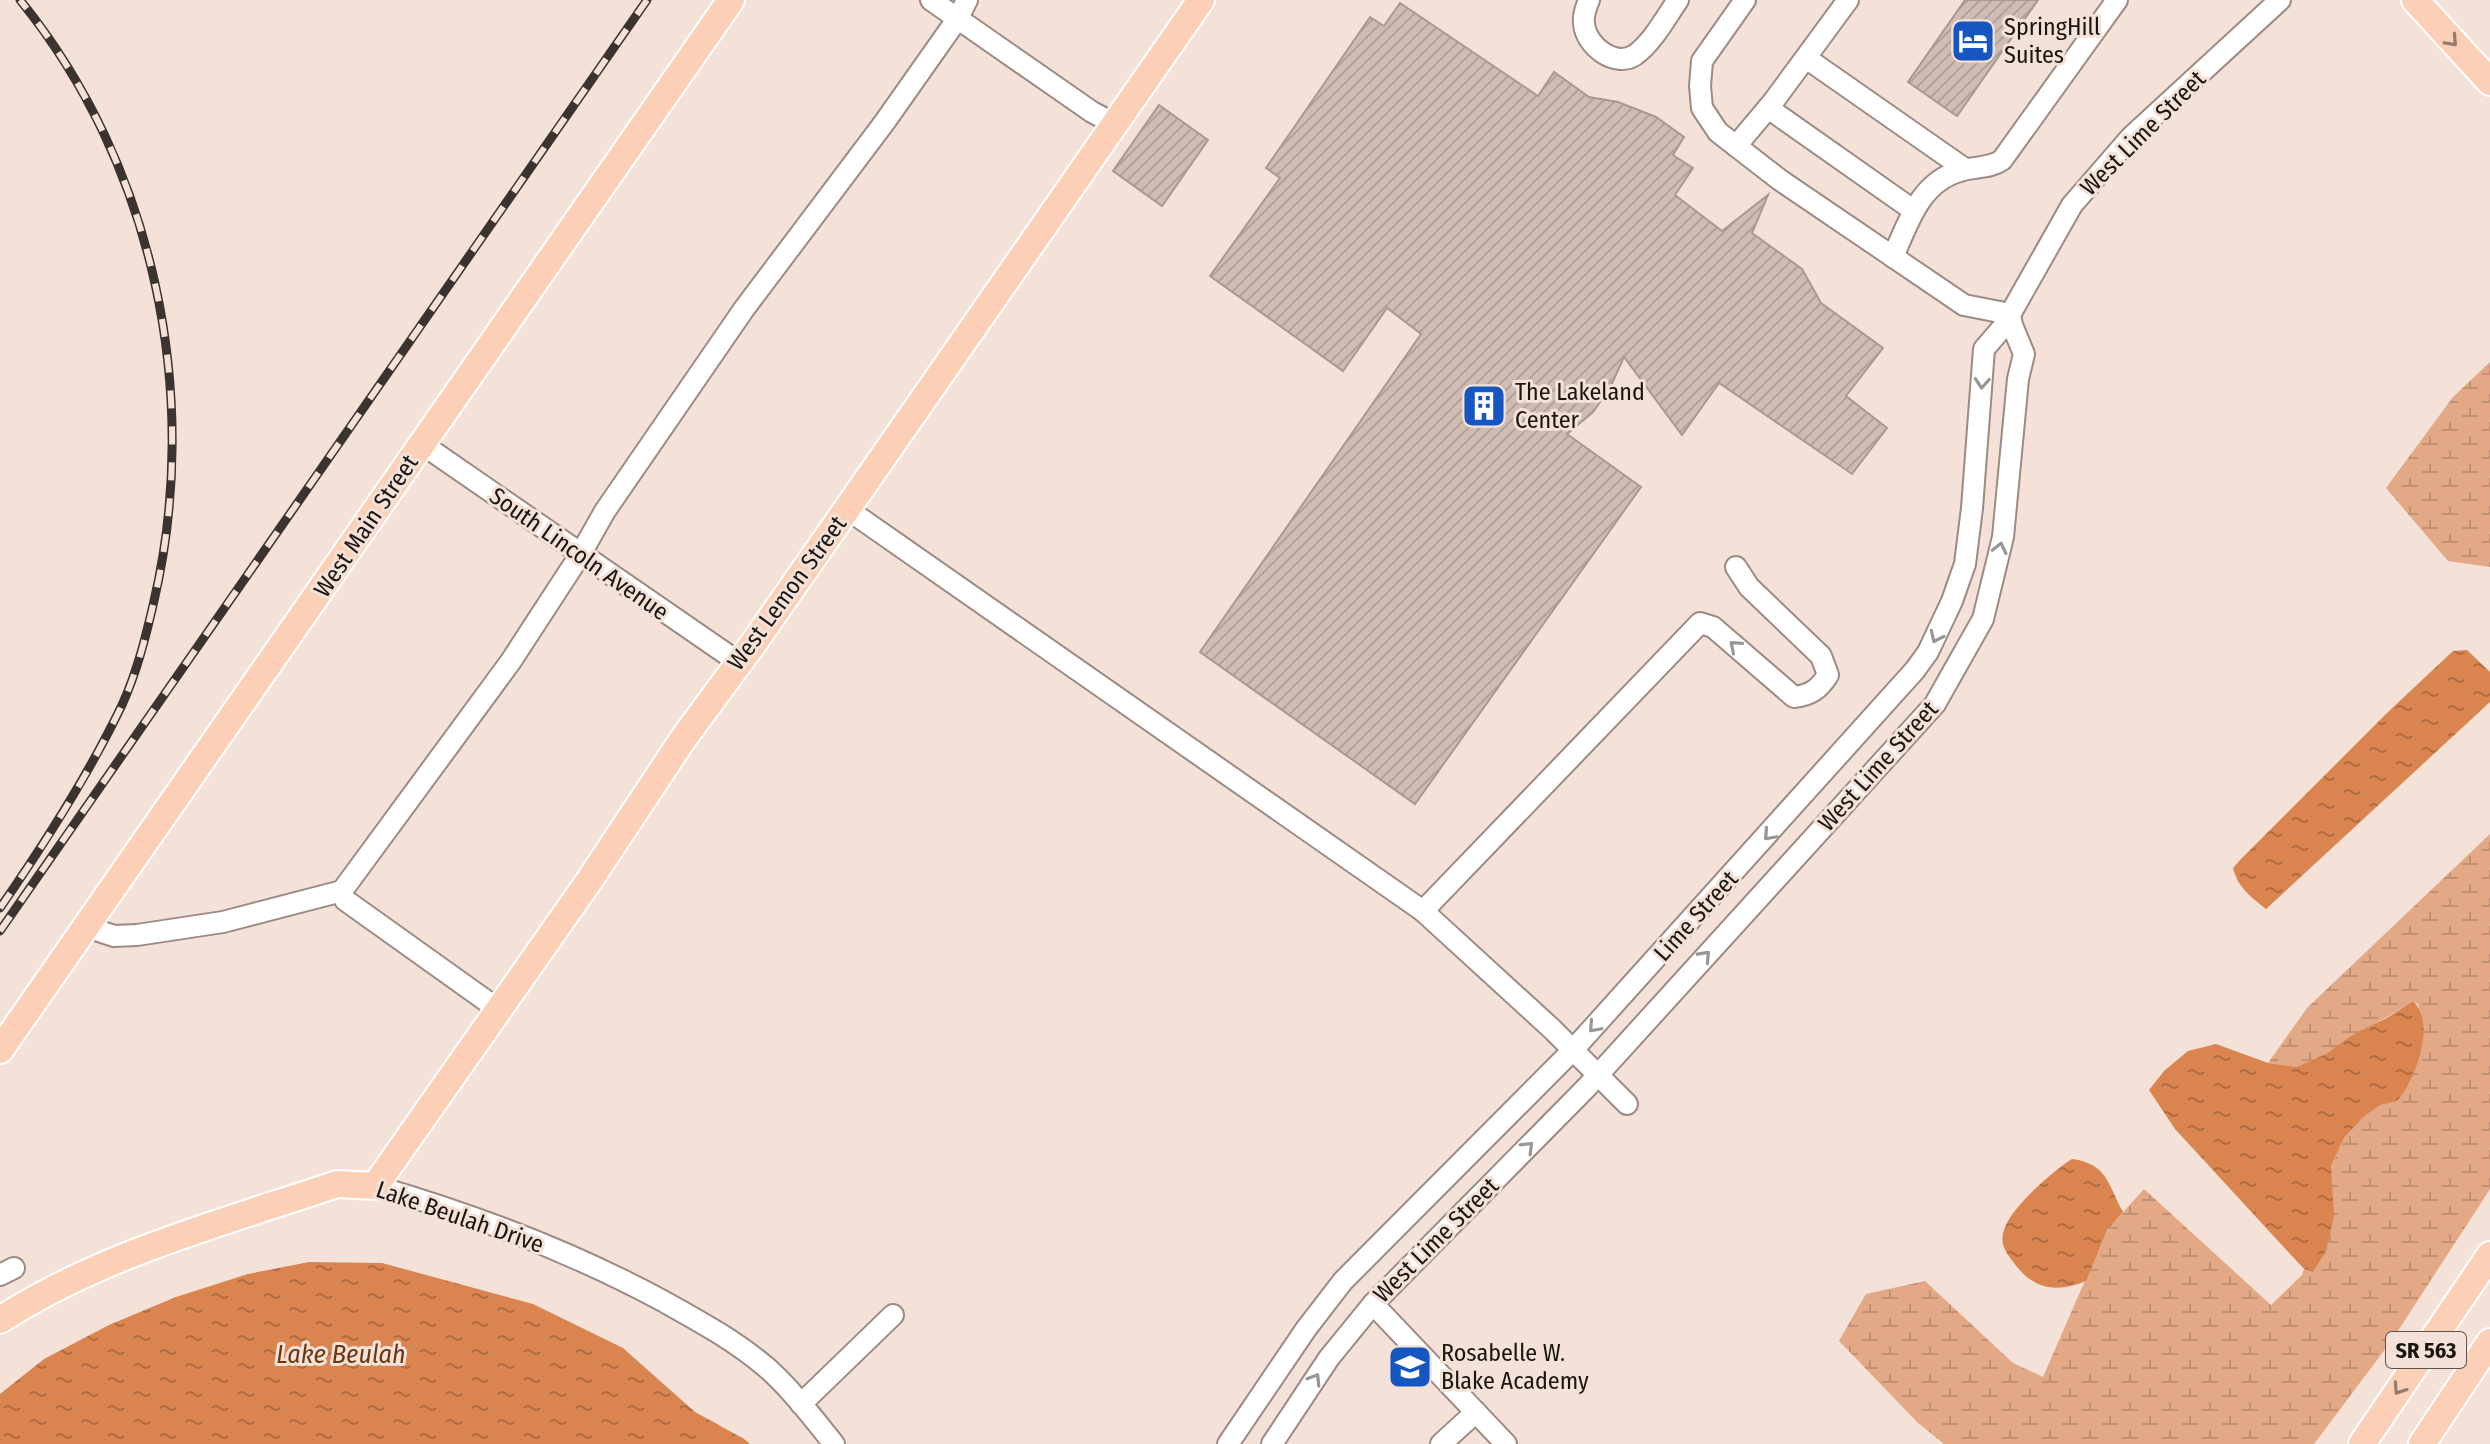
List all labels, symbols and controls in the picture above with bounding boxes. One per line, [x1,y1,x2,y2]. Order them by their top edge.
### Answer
place label: SpringHill Suites [2004,13,2100,69]
hotel icon: SpringHill Suites [1949,17,1997,65]
one-way arrow [2443,32,2458,46]
street label: West Lime Street [2075,65,2211,201]
one-way arrow [1974,377,1991,390]
place label: The Lakeland Center [1515,378,1645,434]
building icon: The Lakeland Center [1460,382,1508,430]
street label: West Main Street [308,449,424,602]
street label: South Lincoln Avenue [484,482,674,626]
street label: West Lemon Street [722,510,852,676]
one-way arrow [1991,542,2008,555]
one-way arrow [1930,628,1946,643]
one-way arrow [1729,641,1744,656]
street label: West Lime Street [1812,695,1944,837]
one-way arrow [1764,826,1779,841]
street label: Lime Street [1648,865,1744,967]
one-way arrow [1696,951,1710,966]
one-way arrow [1589,1018,1603,1033]
one-way arrow [1519,1142,1534,1156]
street label: West Lime Street [1368,1172,1504,1308]
street label: Lake Beulah Drive [373,1175,547,1259]
road number: SR 563 [2386,1332,2466,1368]
water label: Lake Beulah [276,1339,406,1370]
place label: Rosabelle W. Blake Academy [1441,1339,1589,1395]
school or university icon: Rosabelle W. Blake Academy [1386,1343,1434,1391]
one-way arrow [1306,1373,1321,1388]
one-way arrow [2394,1381,2409,1395]

